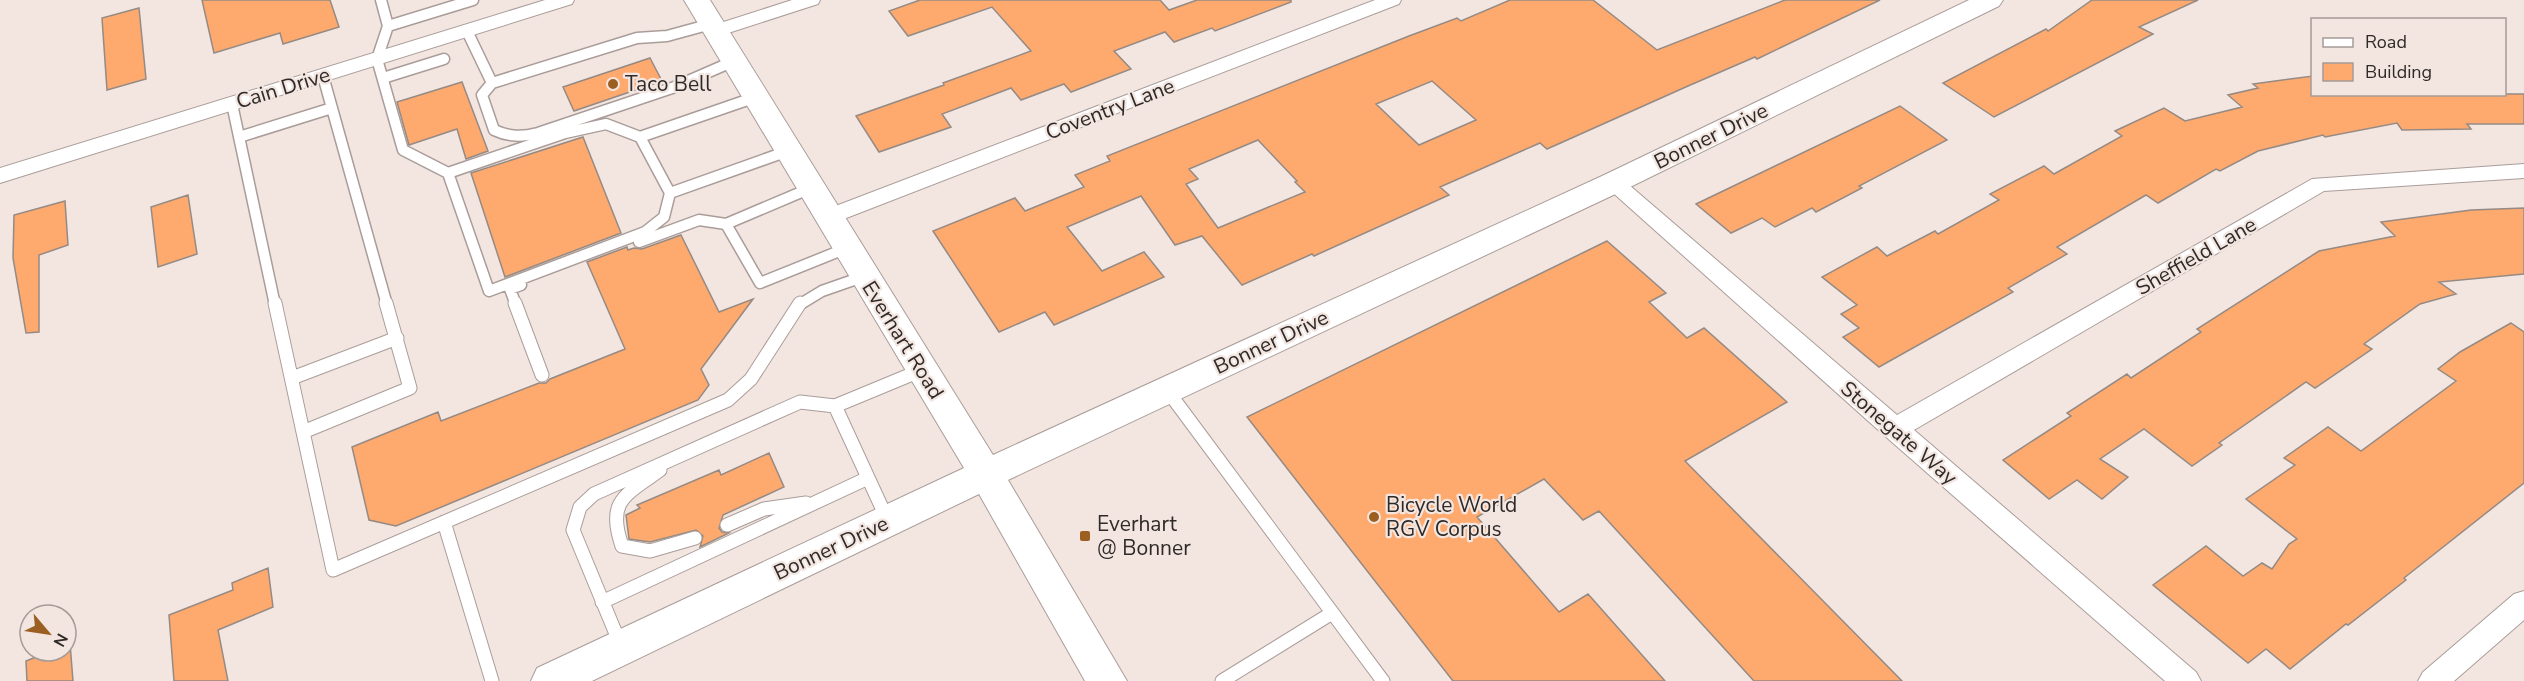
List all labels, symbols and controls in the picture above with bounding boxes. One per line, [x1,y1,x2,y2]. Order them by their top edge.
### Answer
legend [2311,18,2506,96]
text: Road [2365,30,2407,54]
street label: Cain Drive [233,60,333,116]
text: Building [2365,60,2432,84]
place label: Taco Bell [625,70,712,98]
street label: Coventry Lane [1041,72,1179,146]
marker: Taco Bell [606,77,620,91]
street label: Bonner Drive [1649,96,1773,176]
street label: Sheffield Lane [2131,210,2261,302]
street label: Everhart Road [856,276,950,404]
street label: Bonner Drive [1209,303,1333,381]
street label: Stonegate Way [1835,375,1963,492]
place label: Bicycle World RGV Corpus [1386,491,1517,543]
street label: Bonner Drive [769,509,893,587]
place label: Everhart @ Bonner [1097,510,1191,562]
marker: Bicycle World RGV Corpus [1367,510,1381,524]
marker: Everhart @ Bonner [1078,529,1092,543]
north arrow [18,603,78,663]
text: N [48,629,73,650]

